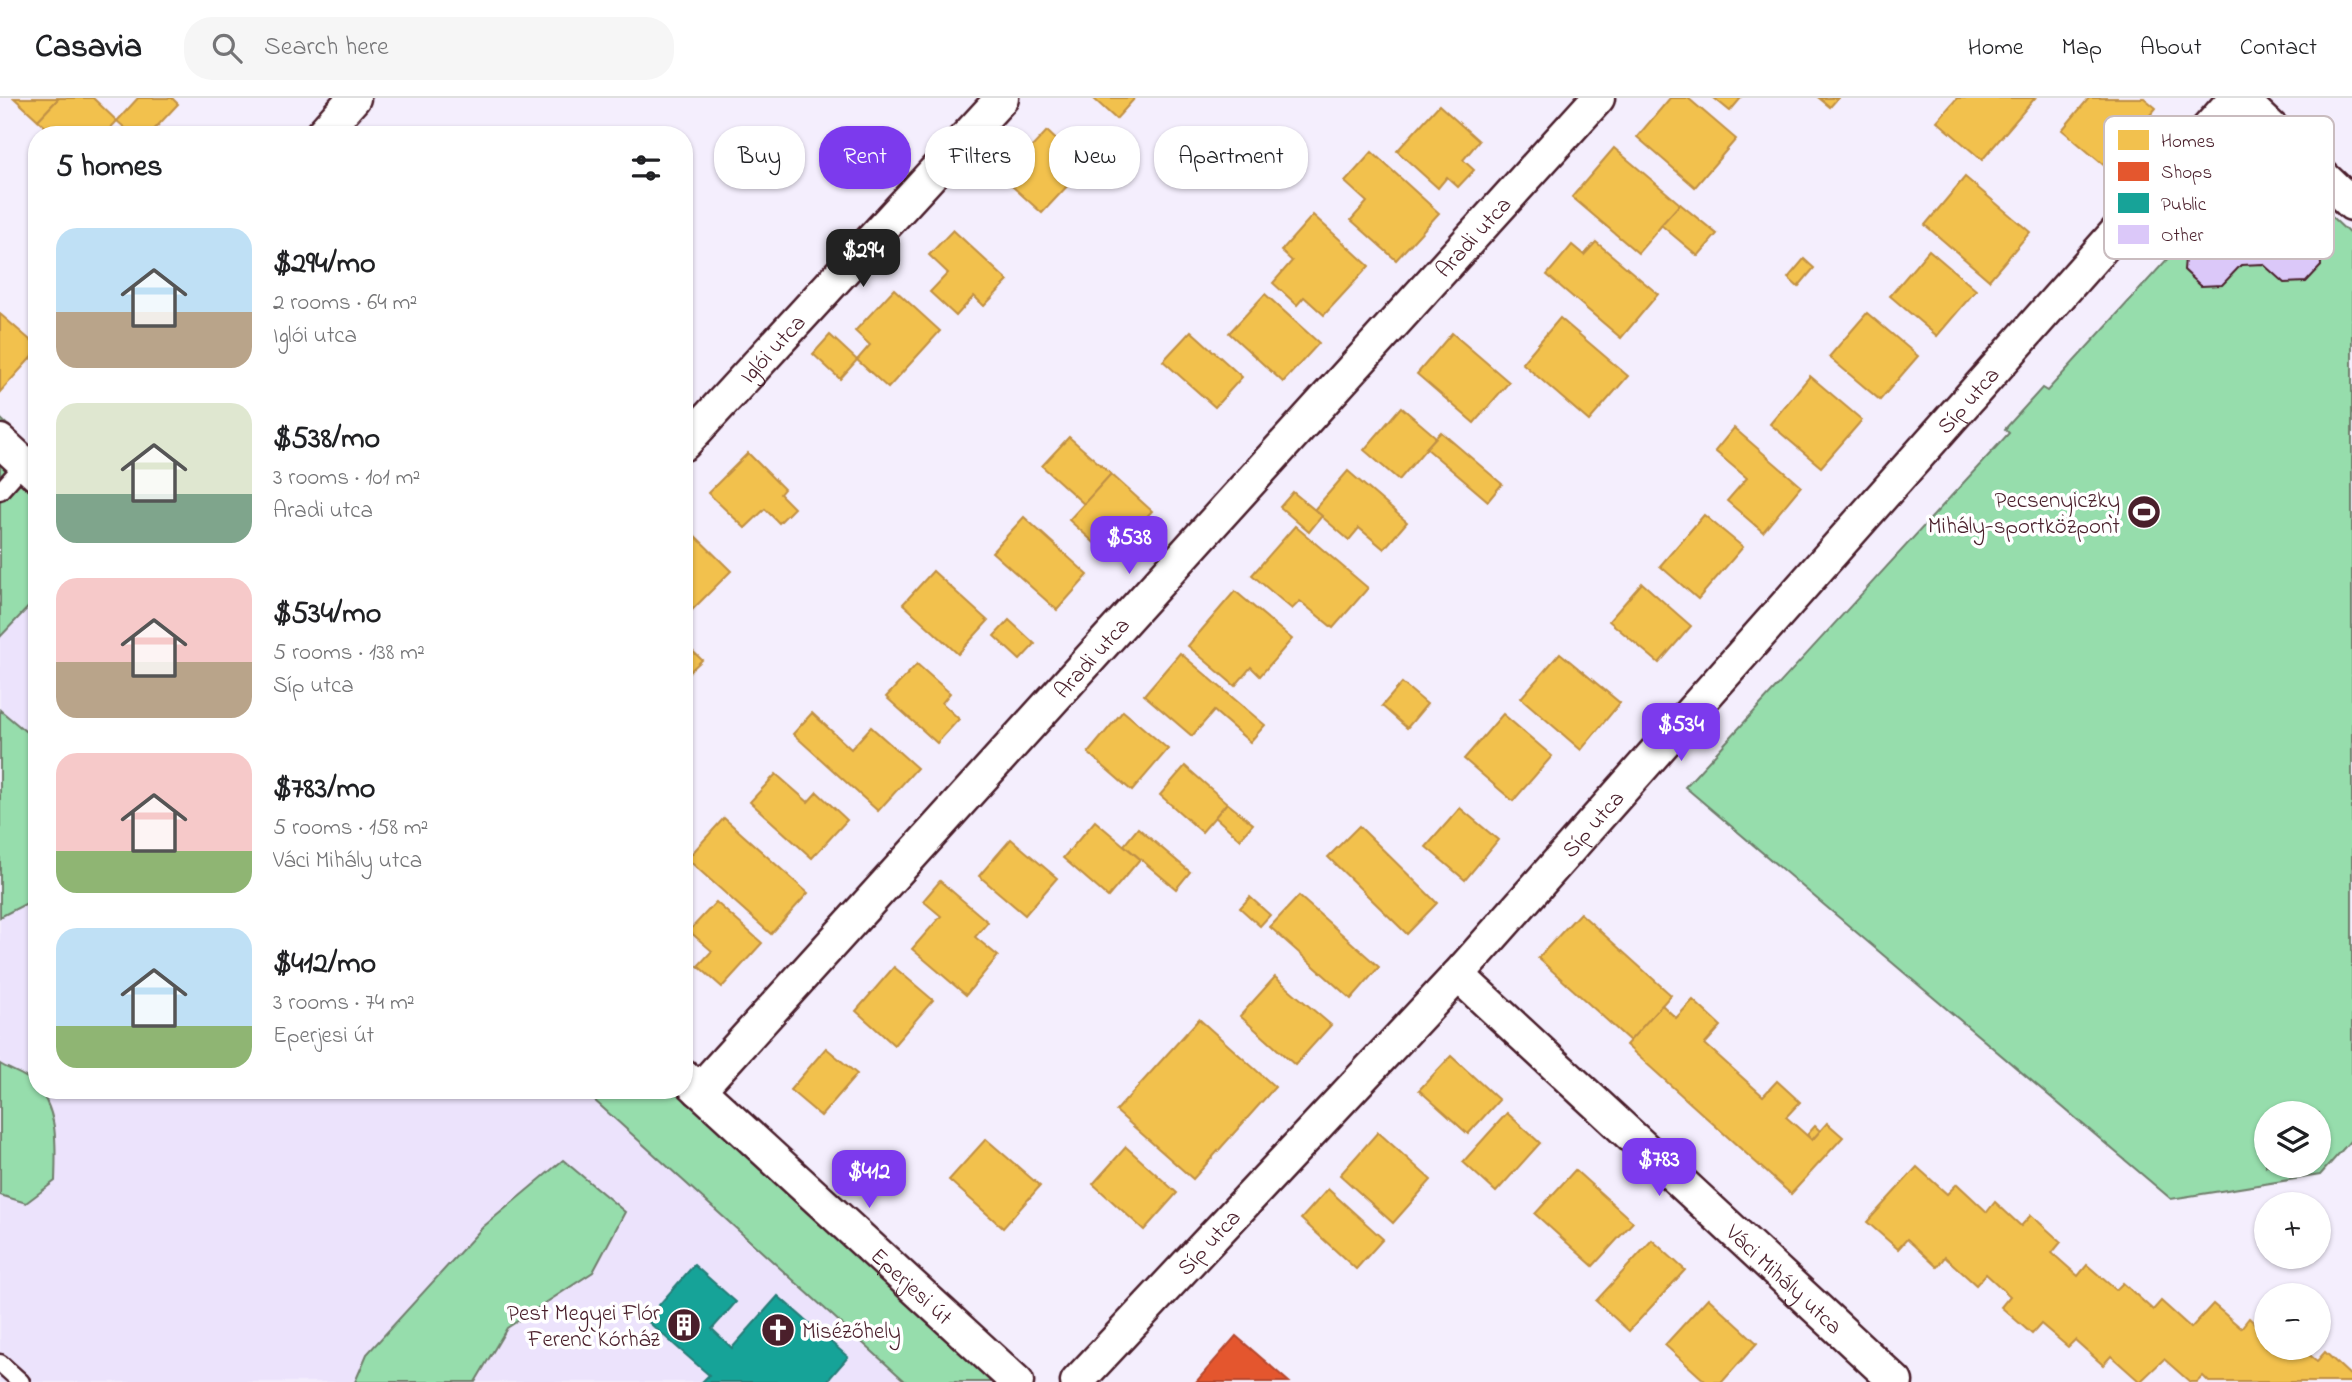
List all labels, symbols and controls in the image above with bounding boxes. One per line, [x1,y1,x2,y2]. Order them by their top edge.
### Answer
search box [184,17,674,80]
text: Casavia [35,24,142,72]
icon: search [208,29,246,67]
text: Search here [264,29,389,67]
text: Home [1968,31,2024,66]
text: Map [2062,31,2102,66]
text: About [2140,31,2202,66]
text: Contact [2240,31,2317,66]
legend [2104,116,2334,259]
chip: Buy [714,126,805,189]
chip: Rent [819,126,911,189]
chip: Filters [925,126,1035,189]
chip: New [1049,126,1140,189]
chip: Apartment [1154,126,1308,189]
text: Homes [2161,129,2215,156]
text: 5 homes [56,146,163,190]
icon: filters [627,149,665,187]
text: Shops [2161,160,2212,187]
street label: Aradi utca [1429,190,1520,286]
text: Public [2161,192,2207,219]
text: Other [2161,223,2203,250]
pin: $294 [822,230,904,289]
text: $294 [842,235,884,268]
text: $294/mo [273,243,376,287]
icon: home [112,256,196,340]
text: 2 rooms · 64 m² [273,287,417,320]
street label: Iglói utca [733,308,814,392]
text: Iglói utca [273,320,357,353]
street label: Síp utca [1930,360,2009,443]
text: $538/mo [273,418,380,462]
icon: home [112,431,196,515]
text: 3 rooms · 101 m² [273,462,420,495]
place label: Pecsenyiczky Mihály-sportközpont [1928,485,2120,546]
sports icon: Pecsenyiczky Mihály-sportközpont [2125,493,2163,531]
text: Aradi utca [273,495,373,528]
pin: $538 [1088,517,1170,576]
text: $538 [1106,522,1152,555]
text: $534/mo [273,593,381,637]
icon: home [112,606,196,690]
street label: Aradi utca [1047,611,1139,707]
text: 5 rooms · 138 m² [273,637,425,670]
text: Síp utca [273,670,354,703]
pin: $534 [1640,704,1722,763]
text: $534 [1658,709,1704,742]
text: $783/mo [273,768,375,812]
icon: home [112,781,196,865]
street label: Síp utca [1555,784,1633,866]
text: 5 rooms · 158 m² [273,812,428,845]
text: Váci Mihály utca [273,845,422,878]
text: $412/mo [273,943,376,987]
icon: home [112,956,196,1040]
text: 3 rooms · 74 m² [273,987,415,1020]
text: Eperjesi út [273,1020,374,1053]
map controls [2254,1101,2331,1360]
button: layers [2254,1101,2331,1178]
pin: $783 [1618,1138,1700,1198]
text: $783 [1638,1144,1680,1177]
pin: $412 [828,1150,910,1210]
text: $412 [848,1156,890,1189]
button: + [2254,1192,2331,1269]
street label: Síp utca [1170,1203,1250,1284]
street label: Váci Mihály utca [1716,1217,1849,1343]
street label: Eperjesi út [862,1241,959,1334]
button: − [2254,1283,2331,1360]
place label: Pest Megyei Flór Ferenc Kórház [507,1298,661,1357]
building icon: Pest Megyei Flór Ferenc Kórház [665,1306,703,1344]
church icon: Misézőhely [759,1311,797,1349]
place label: Misézőhely [802,1316,901,1351]

